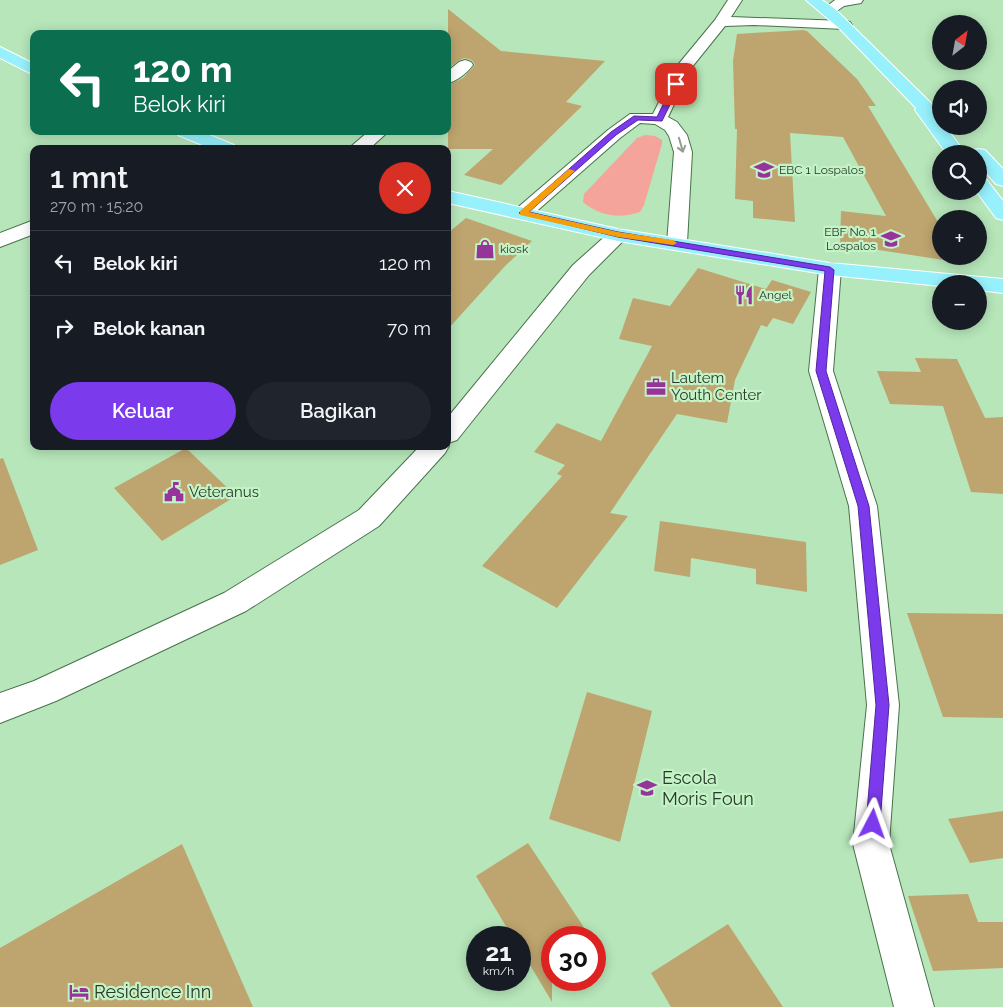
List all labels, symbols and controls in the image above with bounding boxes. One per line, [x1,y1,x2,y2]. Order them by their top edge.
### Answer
north arrow [932,15,988,70]
map controls [932,15,987,330]
text: 120 m [133,49,233,90]
icon: left [50,50,115,115]
pin [655,63,697,105]
icon: arrive [662,70,690,98]
button: sound [932,80,987,135]
text: Belok kiri [133,91,226,117]
one-way arrow [676,137,686,153]
button: search [932,145,987,200]
school or university icon: EBC 1 Lospalos [753,159,775,181]
text: 1 mnt [50,160,128,195]
button: close [379,162,431,214]
place label: EBC 1 Lospalos [779,163,864,177]
text: 270 m · 15:20 [50,197,143,216]
button: + [932,210,987,265]
place label: EBF No. 1 Lospalos [824,225,876,253]
school or university icon: EBF No. 1 Lospalos [880,228,902,250]
shop icon: kiosk [474,238,496,260]
place label: kiosk [500,242,529,256]
icon: left [50,249,78,277]
text: Belok kiri [93,252,178,274]
text: 120 m [379,252,431,274]
button: − [932,275,987,330]
restaurant icon: Angel [733,284,755,306]
place label: Angel [759,288,793,302]
icon: right [50,314,78,342]
text: Belok kanan [93,317,205,339]
text: 70 m [387,317,431,339]
place label: Lautem Youth Center [671,369,762,404]
office icon: Lautem Youth Center [645,376,667,398]
button: Keluar [50,382,236,440]
button: Bagikan [246,382,431,440]
public building icon: Veteranus [163,481,185,503]
place label: Veteranus [189,483,259,501]
place label: Escola Moris Foun [662,767,754,809]
school or university icon: Escola Moris Foun [636,777,658,799]
position arrow [846,797,898,849]
speed limit sign: 30 [541,926,606,991]
text: 21 [485,937,512,967]
text: km/h [483,964,514,978]
hotel icon: Residence Inn [68,981,90,1003]
place label: Residence Inn [94,981,211,1002]

